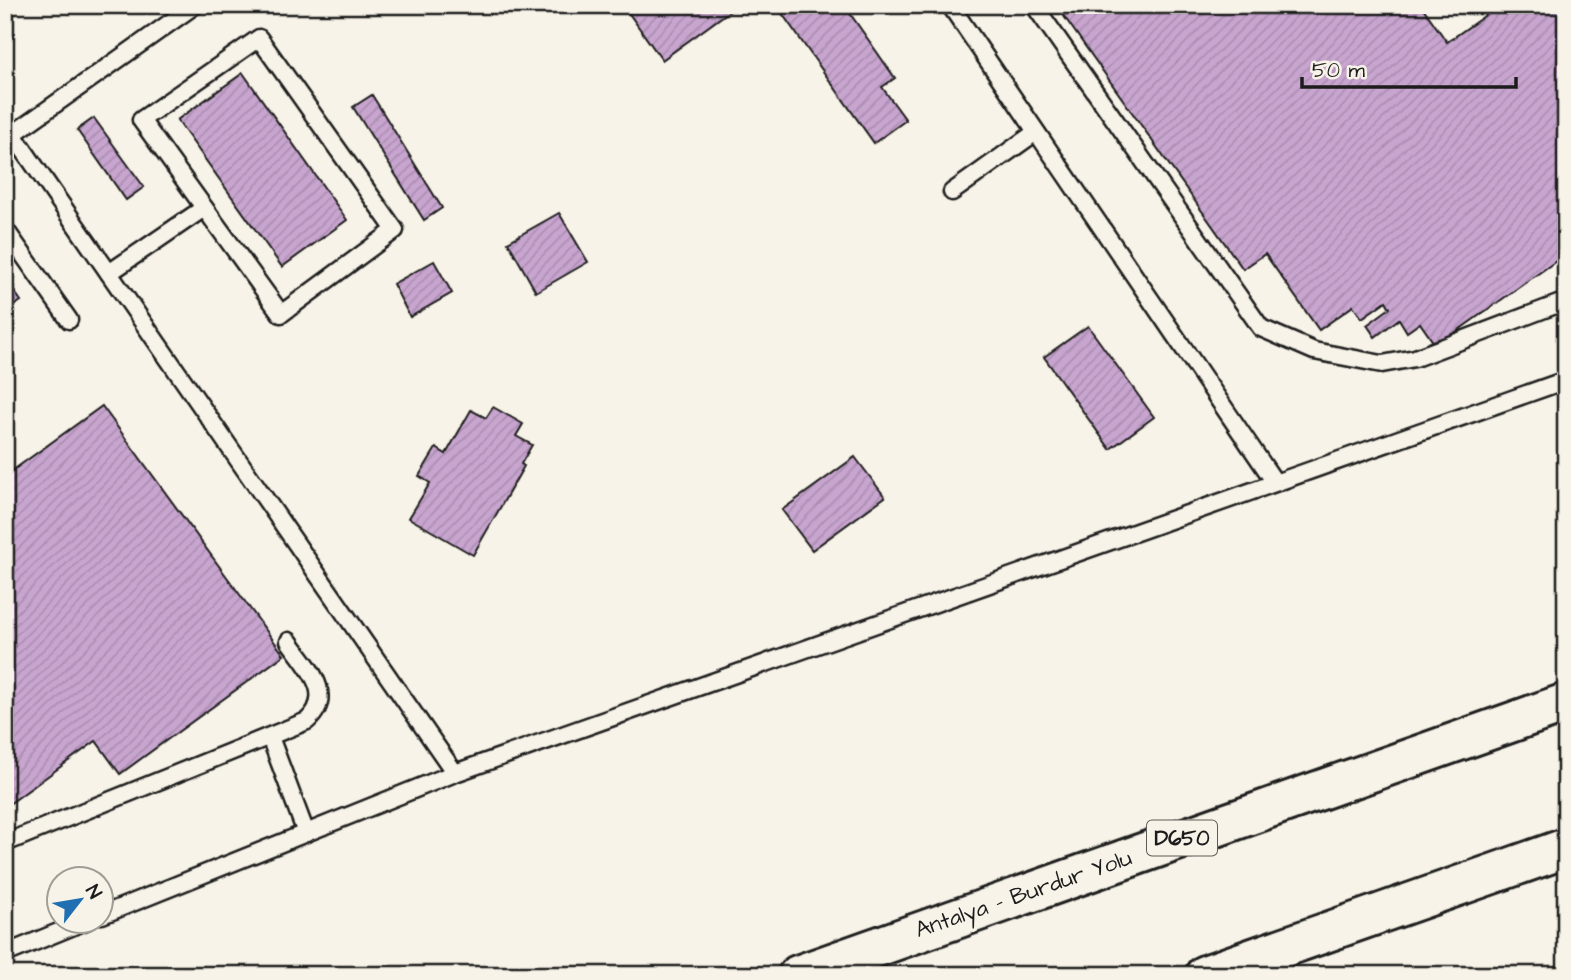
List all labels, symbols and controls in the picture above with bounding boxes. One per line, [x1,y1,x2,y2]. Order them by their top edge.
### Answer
scale bar [1302,46,1515,90]
text: 50 m [1312,56,1366,85]
road number: D650 [1147,820,1217,856]
street label: Antalya - Burdur Yolu [911,842,1136,947]
north arrow [46,864,116,934]
text: N [79,880,108,904]

